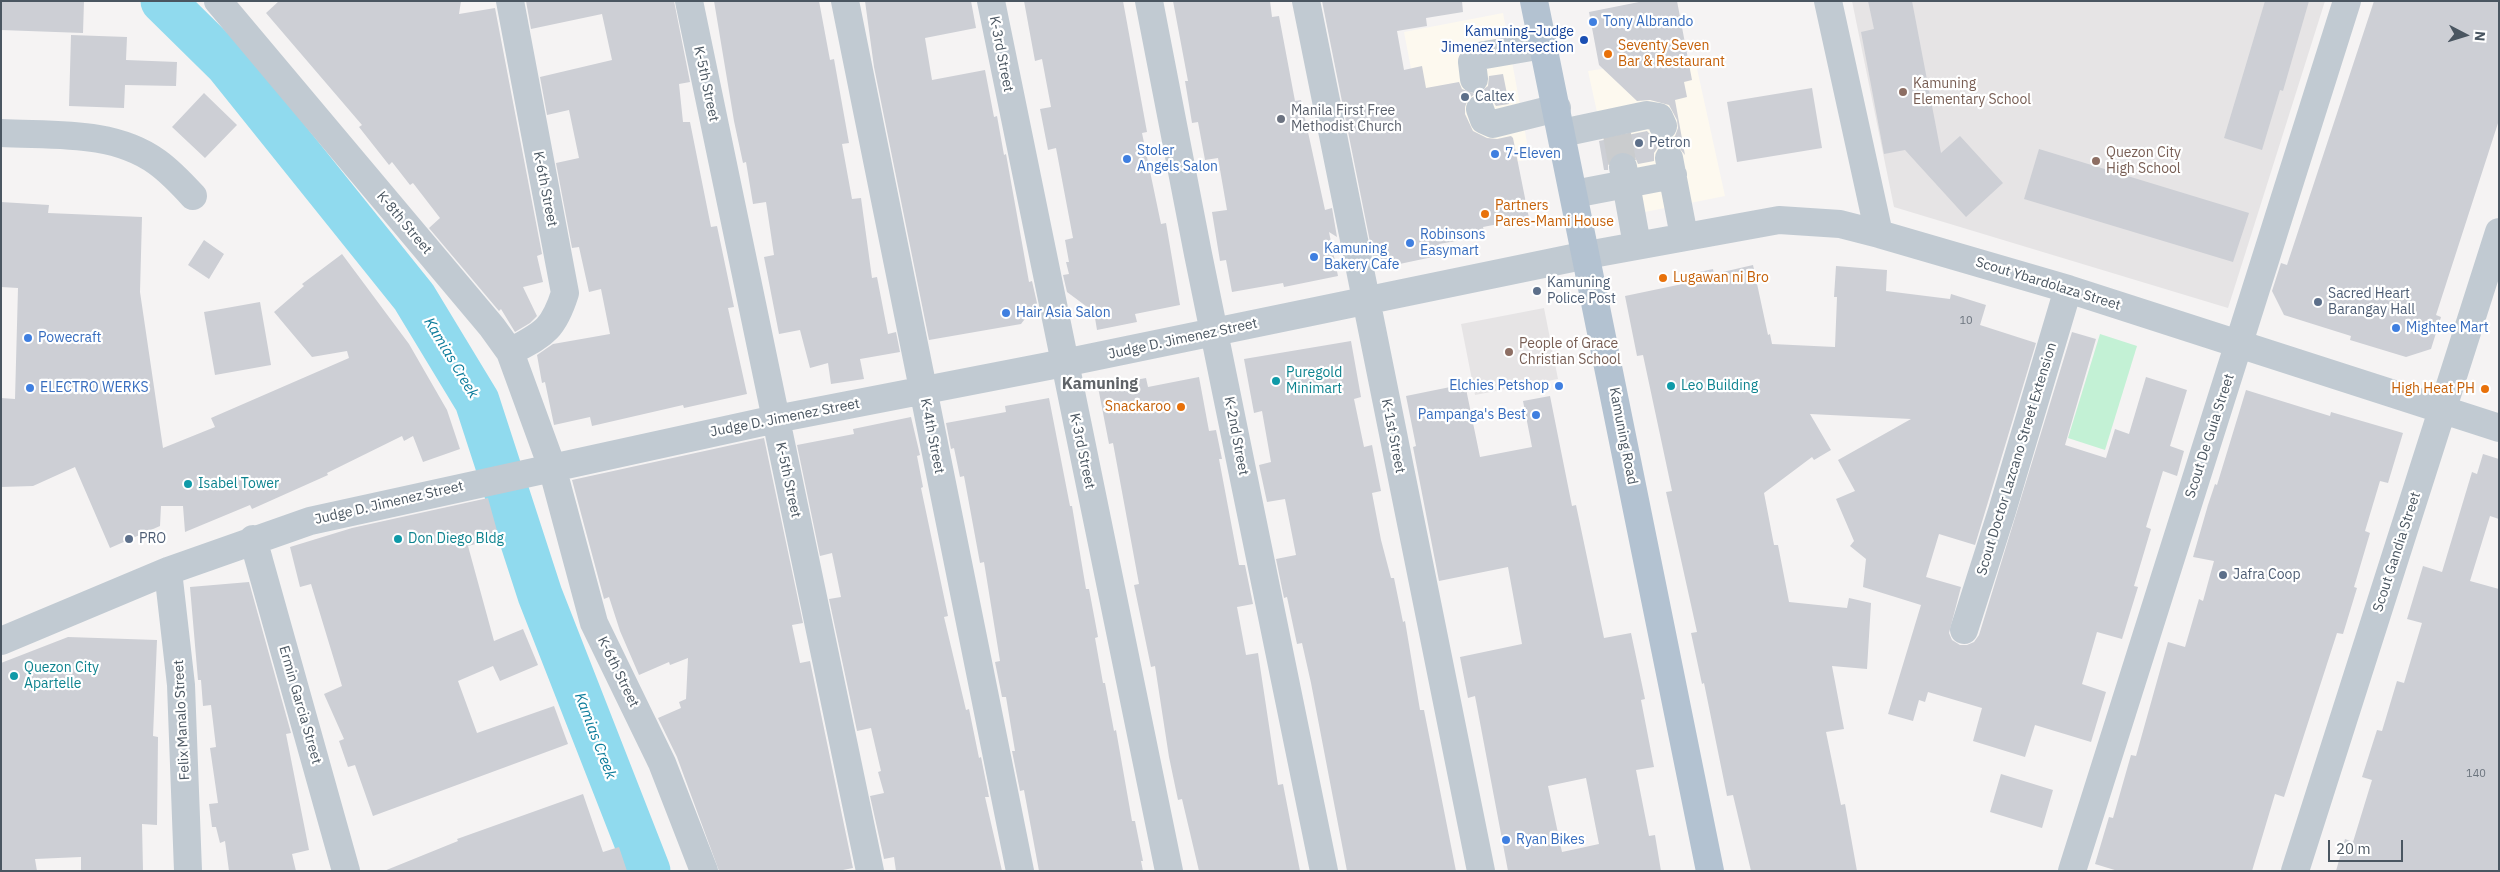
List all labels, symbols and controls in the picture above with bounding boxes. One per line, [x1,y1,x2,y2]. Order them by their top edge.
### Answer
north arrow [2440,10,2490,60]
place label: Tony Albrando [1603,14,1693,30]
street label: K-3rd Street [985,15,1017,93]
marker: Tony Albrando [1587,16,1599,28]
place label: Kamuning–Judge Jimenez Intersection [1441,24,1574,56]
text: N [2471,30,2489,42]
marker: Kamuning–Judge Jimenez Intersection [1578,34,1590,46]
place label: Seventy Seven Bar & Restaurant [1618,38,1725,70]
street label: K-5th Street [690,45,722,123]
marker: Seventy Seven Bar & Restaurant [1602,48,1614,60]
place label: Kamuning Elementary School [1913,76,2031,108]
marker: Kamuning Elementary School [1897,86,1909,98]
place label: Caltex [1475,89,1514,105]
marker: Caltex [1459,91,1471,103]
place label: Manila First Free Methodist Church [1291,103,1402,136]
marker: Manila First Free Methodist Church [1275,113,1287,125]
place label: Petron [1649,135,1691,151]
marker: Petron [1633,137,1645,149]
place label: Stoler Angels Salon [1137,143,1218,176]
place label: Quezon City High School [2106,145,2181,178]
place label: 7-Eleven [1505,146,1561,162]
marker: 7-Eleven [1489,148,1501,160]
street label: K-6th Street [529,150,561,228]
marker: Stoler Angels Salon [1121,153,1133,165]
marker: Quezon City High School [2090,155,2102,167]
street label: K-8th Street [373,188,435,258]
place label: Partners Pares-Mami House [1495,198,1614,230]
marker: Partners Pares-Mami House [1479,208,1491,220]
place label: Robinsons Easymart [1420,227,1486,260]
marker: Robinsons Easymart [1404,237,1416,249]
place label: Kamuning Bakery Cafe [1324,241,1399,274]
marker: Kamuning Bakery Cafe [1308,251,1320,263]
street label: Scout Ybardolaza Street [1973,254,2123,314]
place label: Lugawan ni Bro [1673,270,1769,286]
marker: Lugawan ni Bro [1657,272,1669,284]
place label: Kamuning Police Post [1547,275,1616,308]
marker: Kamuning Police Post [1531,285,1543,297]
place label: Sacred Heart Barangay Hall [2328,286,2415,318]
marker: Sacred Heart Barangay Hall [2312,296,2324,308]
place label: Hair Asia Salon [1016,305,1111,321]
marker: Hair Asia Salon [1000,307,1012,319]
water label: Kamias Creek [420,314,482,402]
house number: 10 [1959,314,1973,328]
street label: Judge D. Jimenez Street [1107,315,1259,363]
place label: Mightee Mart [2406,320,2489,336]
marker: Mightee Mart [2390,322,2402,334]
place label: Powecraft [38,330,101,346]
marker: Powecraft [22,332,34,344]
place label: People of Grace Christian School [1519,336,1621,368]
street label: Scout Doctor Lazcano Street Extension [1974,341,2060,577]
marker: People of Grace Christian School [1503,346,1515,358]
place label: Puregold Minimart [1286,365,1342,398]
street label: Scout De Guia Street [2182,372,2238,500]
district label: Kamuning [1062,374,1138,394]
marker: Puregold Minimart [1270,375,1282,387]
place label: Elchies Petshop [1449,378,1549,394]
place label: Leo Building [1681,378,1758,394]
place label: ELECTRO WERKS [40,380,149,396]
marker: Elchies Petshop [1553,380,1565,392]
marker: Leo Building [1665,380,1677,392]
place label: High Heat PH [2391,381,2475,397]
marker: ELECTRO WERKS [24,382,36,394]
marker: High Heat PH [2479,383,2491,395]
street label: Kamuning Road [1605,386,1641,486]
street label: Judge D. Jimenez Street [709,395,861,441]
street label: K-2nd Street [1220,395,1252,477]
street label: K-4th Street [916,397,948,475]
street label: K-1st Street [1378,397,1408,475]
place label: Snackaroo [1105,399,1171,415]
marker: Snackaroo [1175,401,1187,413]
place label: Pampanga's Best [1418,407,1526,423]
marker: Pampanga's Best [1530,409,1542,421]
street label: K-3rd Street [1066,412,1098,490]
street label: K-5th Street [772,441,804,519]
place label: Isabel Tower [198,476,279,492]
marker: Isabel Tower [182,478,194,490]
street label: Judge D. Jimenez Street [313,478,465,528]
street label: Scout Gandia Street [2370,490,2424,614]
place label: PRO [139,531,166,547]
place label: Don Diego Bldg [408,531,504,547]
marker: PRO [123,533,135,545]
marker: Don Diego Bldg [392,533,404,545]
place label: Jafra Coop [2233,567,2301,583]
marker: Jafra Coop [2217,569,2229,581]
street label: K-6th Street [594,634,642,710]
street label: Ermin Garcia Street [275,644,325,766]
street label: Felix Manalo Street [170,659,194,781]
place label: Quezon City Apartelle [24,660,99,692]
marker: Quezon City Apartelle [8,670,20,682]
water label: Kamias Creek [570,690,620,782]
house number: 140 [2466,767,2486,781]
scale bar [2330,830,2405,862]
place label: Ryan Bikes [1516,832,1585,848]
marker: Ryan Bikes [1500,834,1512,846]
text: 20 m [2336,839,2371,858]

